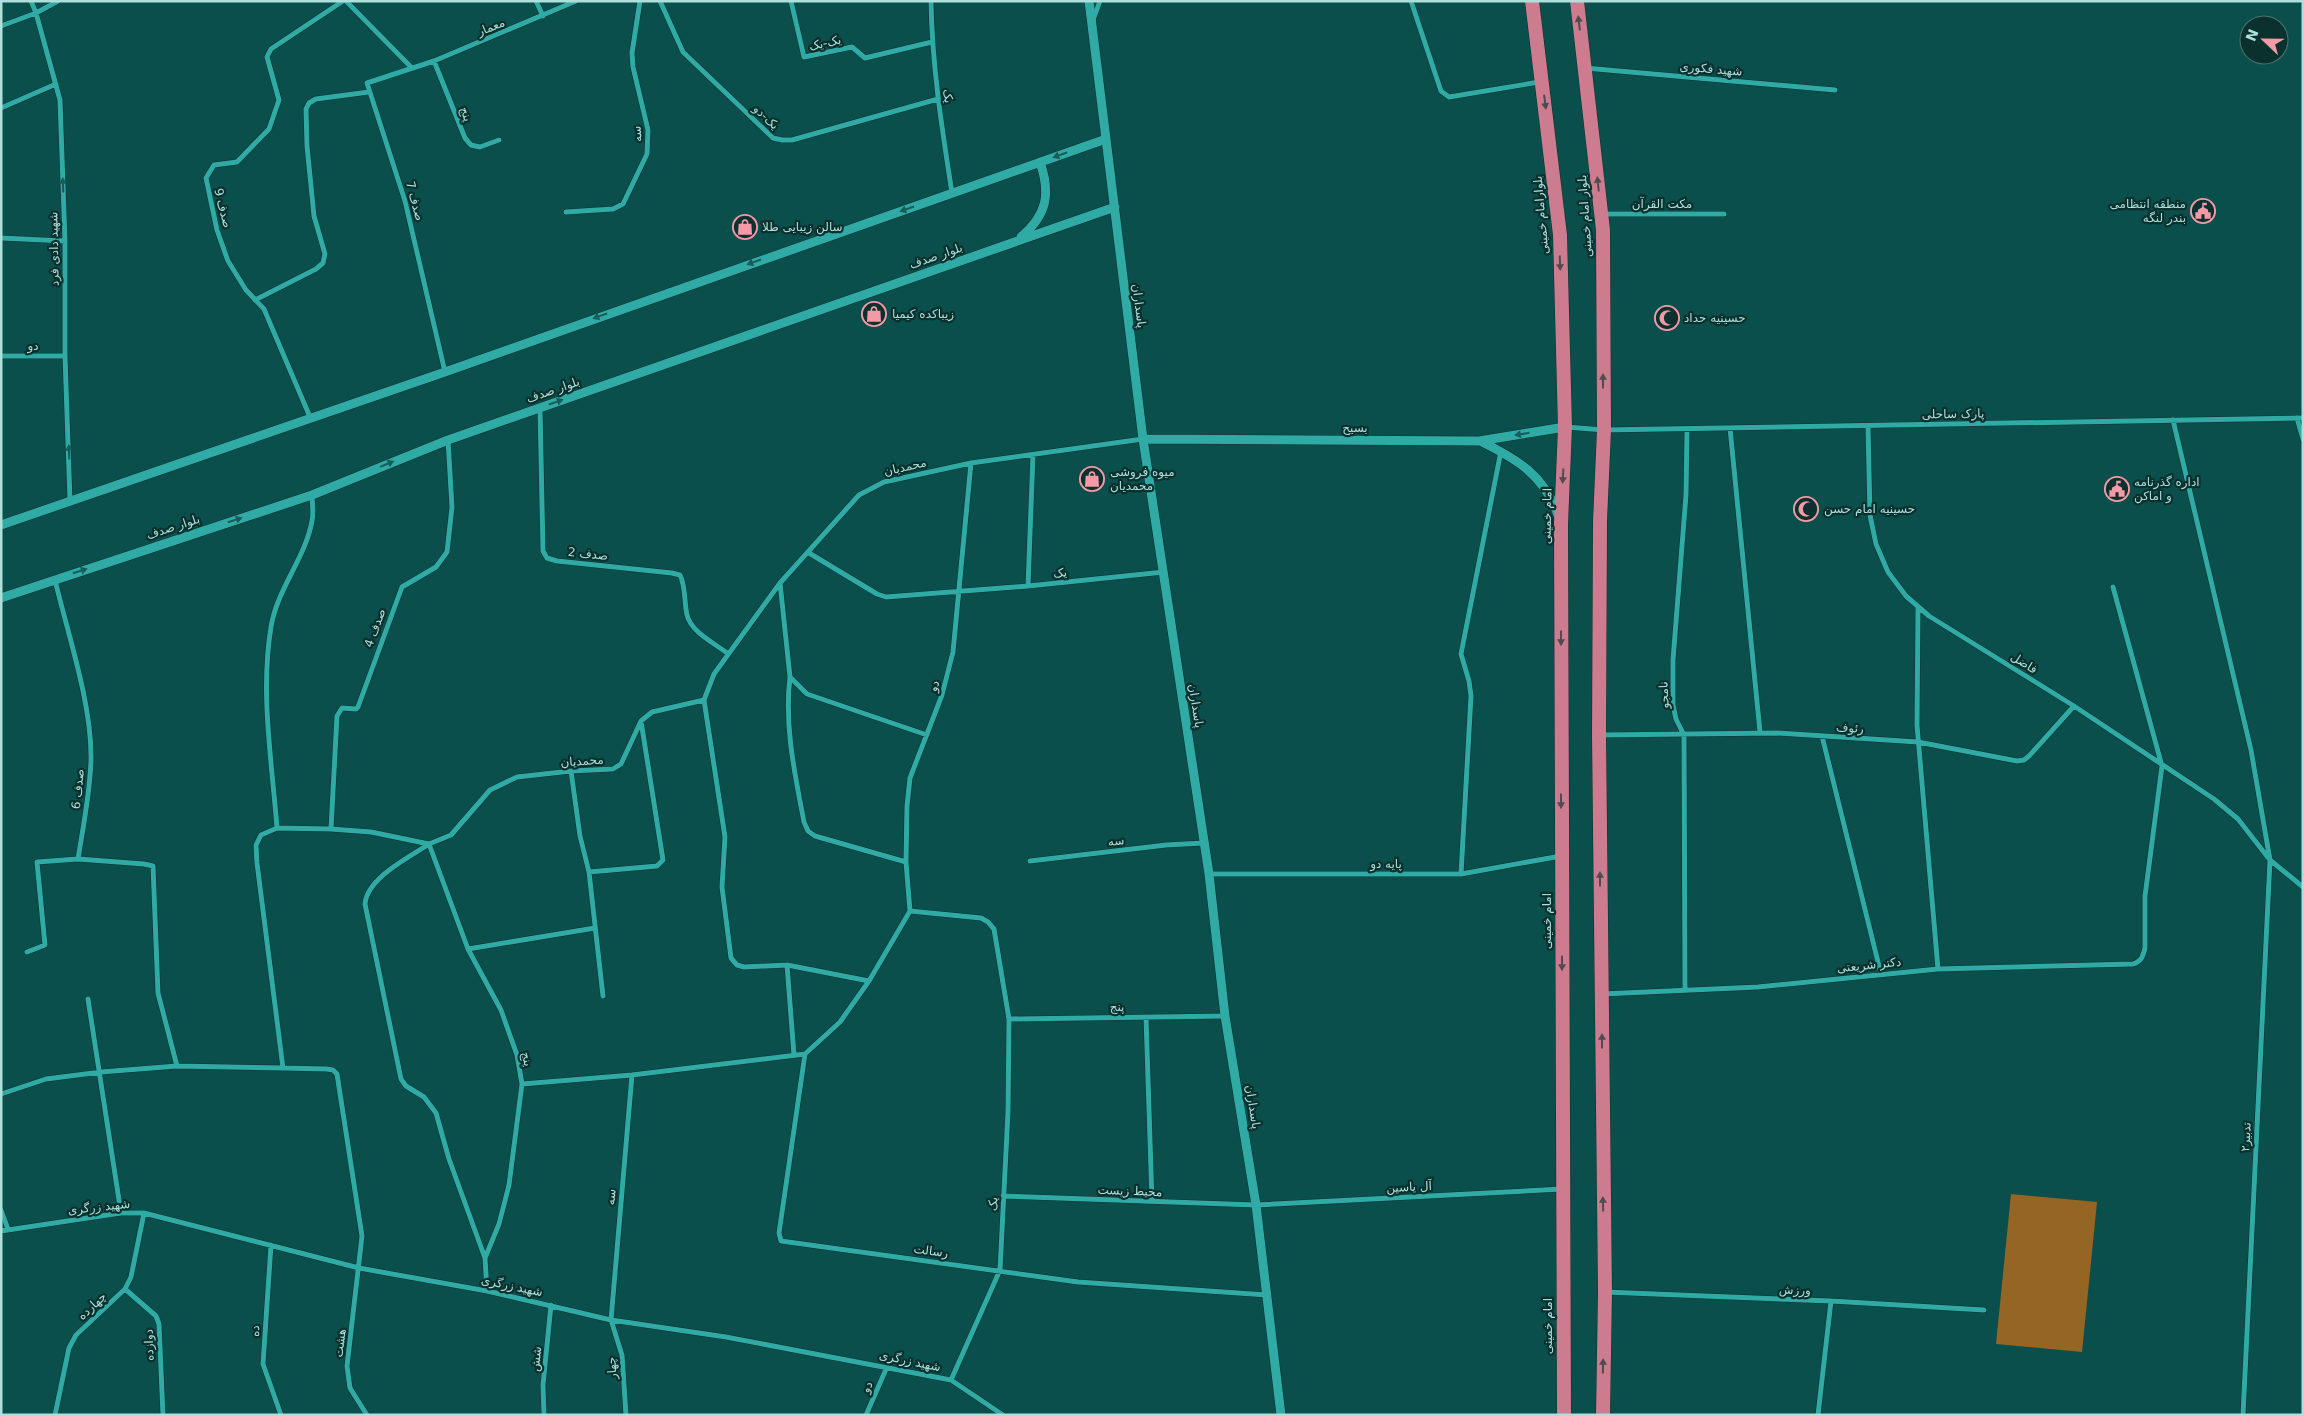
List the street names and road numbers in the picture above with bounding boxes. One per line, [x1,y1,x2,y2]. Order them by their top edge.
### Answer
street label: معمار [474,15,507,40]
street label: یک-یک [808,33,842,53]
street label: شهید فکوری [1679,59,1743,80]
street label: یک [940,88,956,104]
street label: یک-دو [749,101,782,133]
street label: پنج [457,105,475,123]
street label: سه [629,125,645,143]
street label: بلوار امام خمینی [1575,174,1596,258]
street label: بلوارامام خمینی [1531,175,1552,255]
street label: صدف 7 [403,180,427,222]
street label: صدف 9 [211,187,235,229]
street label: مکت القرآن [1632,196,1692,212]
street label: شهید دادی فرد [46,212,63,286]
street label: بلوار صدف [908,240,965,273]
street label: پاسداران [1128,283,1149,329]
street label: دو [26,339,39,354]
street label: بلوار صدف [525,374,582,407]
street label: پارک ساحلی [1922,406,1984,423]
street label: بسیح [1342,421,1368,435]
street label: محمدیان [882,455,928,479]
street label: امام خمینی [1540,488,1554,544]
street label: بلوار صدف [144,512,202,543]
street label: صدف 2 [567,545,609,563]
street label: یک [1052,565,1068,581]
street label: صدف 4 [362,607,388,649]
street label: فاضل [2008,649,2040,677]
street label: دو [925,679,943,695]
street label: نامجو [1656,681,1673,710]
street label: پاسداران [1185,683,1206,729]
street label: رئوف [1836,720,1865,737]
street label: محمدیان [560,753,604,769]
street label: صدف 6 [69,768,87,810]
street label: سه [1107,833,1125,849]
street label: پایه دو [1369,857,1402,872]
street label: امام خمینی [1540,893,1554,949]
street label: دکتر شریعتی [1836,955,1902,976]
street label: پنج [1110,1000,1124,1014]
street label: پنج [519,1050,535,1068]
street label: پاسداران [1242,1084,1263,1130]
street label: تدبیر۲ [2238,1122,2255,1152]
street label: آل یاسین [1386,1178,1433,1196]
street label: محیط زیست [1097,1183,1163,1200]
street label: سه [603,1188,619,1206]
street label: شهید زرگری [67,1197,131,1218]
street label: یک [986,1197,1000,1211]
street label: رسالت [913,1242,949,1261]
street label: شهید زرگری [480,1273,544,1300]
street label: ورزش [1779,1282,1811,1299]
street label: چهارده [75,1289,110,1323]
street label: امام خمینی [1541,1298,1555,1354]
street label: ده [248,1325,262,1337]
street label: هشت [331,1328,349,1358]
street label: دوازده [141,1329,158,1361]
street label: شش [528,1346,545,1372]
street label: شهید زرگری [878,1348,942,1375]
street label: چهار [604,1356,621,1381]
street label: دو [858,1379,877,1396]

